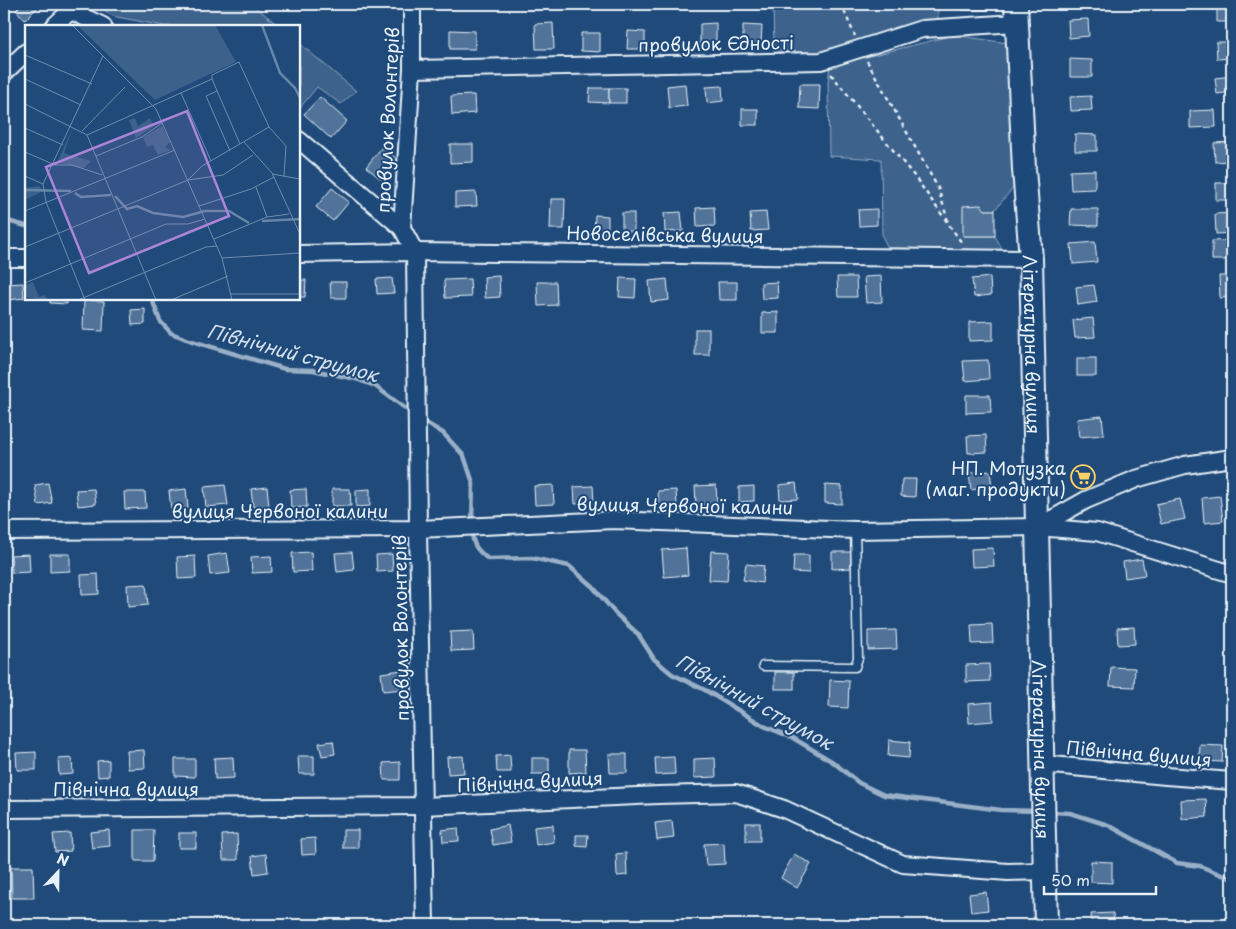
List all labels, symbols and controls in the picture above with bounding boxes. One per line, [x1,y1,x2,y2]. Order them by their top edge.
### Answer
inset map [25,25,300,300]
street label: провулок Волонтерів [369,26,405,214]
street label: провулок Єдності [638,28,794,58]
street label: Новоселівська вулиця [566,219,764,249]
street label: Літературна вулиця [1017,255,1048,434]
water label: Північний струмок [204,316,383,389]
place label: НП. Мотузка (маг. продукти) [925,454,1067,502]
supermarket icon: НП. Мотузка (маг. продукти) [1070,464,1096,490]
street label: вулиця Червоної калини [577,490,793,520]
street label: вулиця Червоної калини [172,497,388,524]
street label: провулок Волонтерів [385,535,415,721]
water label: Північний струмок [671,646,840,757]
street label: Літературна вулиця [1027,660,1058,839]
street label: Північна вулиця [1065,733,1213,773]
street label: Північна вулиця [456,764,604,798]
street label: Північна вулиця [53,775,199,802]
north arrow [32,846,82,896]
text: N [54,848,72,871]
scale bar [1044,864,1156,896]
text: 50 m [1051,868,1090,891]

